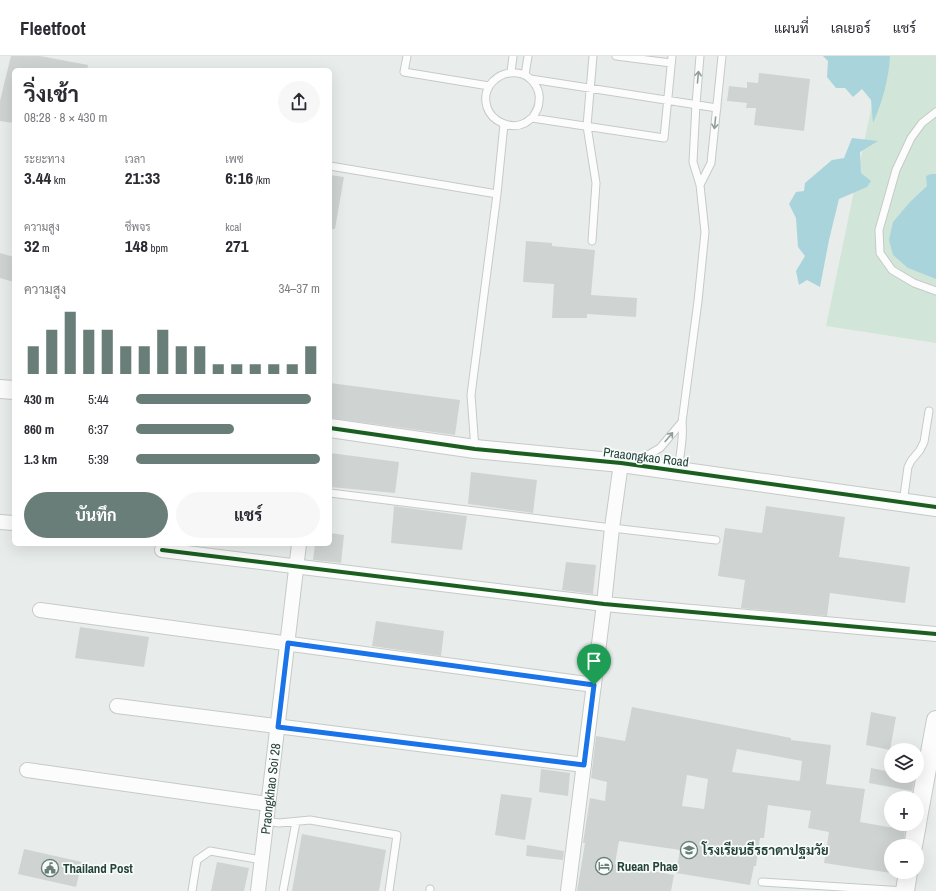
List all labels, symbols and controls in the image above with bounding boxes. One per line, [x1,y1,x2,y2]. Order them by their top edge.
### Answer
text: Fleetfoot [20,15,86,41]
text: แผนที่ [774,19,809,37]
text: เลเยอร์ [831,19,871,37]
text: แชร์ [893,19,916,37]
one-way arrow [694,71,702,84]
text: วิ่งเช้า [24,79,79,109]
button: share [278,81,320,123]
text: 08:28 · 8 × 430 m [24,109,107,126]
one-way arrow [711,116,719,129]
text: ระยะทาง [24,152,65,166]
text: เวลา [125,152,145,166]
text: เพซ [225,152,243,166]
text: 3.44 [24,166,51,189]
text: 21:33 [125,166,160,189]
text: 6:16 [225,166,253,189]
text: km [51,173,66,187]
text: /km [253,173,270,187]
text: ความสูง [24,220,60,234]
text: ชีพจร [125,220,151,234]
text: kcal [225,220,241,234]
text: 32 [24,234,40,257]
text: 148 [125,234,148,257]
text: 271 [225,234,249,257]
text: m [40,241,50,255]
text: bpm [148,241,168,255]
text: 34–37 m [279,280,320,297]
text: ความสูง [24,281,66,298]
text: 430 m [24,391,54,408]
text: 5:44 [88,391,109,408]
text: 860 m [24,421,54,438]
text: 6:37 [88,421,109,438]
one-way arrow [665,432,674,442]
street label: Praaongkao Road [602,443,690,471]
text: 1.3 km [24,451,57,468]
text: 5:39 [88,451,109,468]
button: บันทึก [24,492,168,538]
button: แชร์ [176,492,320,538]
pin [577,644,611,685]
icon: arrive [583,650,605,672]
street label: Praongkhao Soi 28 [256,742,284,835]
map controls [884,743,924,879]
button: layers [884,743,924,783]
button: + [884,791,924,831]
button: − [884,839,924,879]
school or university icon: โรงเรียนธีรธาดาปฐมวัย [679,840,699,860]
place label: โรงเรียนธีรธาดาปฐมวัย [701,841,829,860]
hotel icon: Ruean Phae [594,856,614,876]
public building icon: Thailand Post [40,858,60,878]
place label: Ruean Phae [617,858,678,875]
place label: Thailand Post [63,860,133,877]

